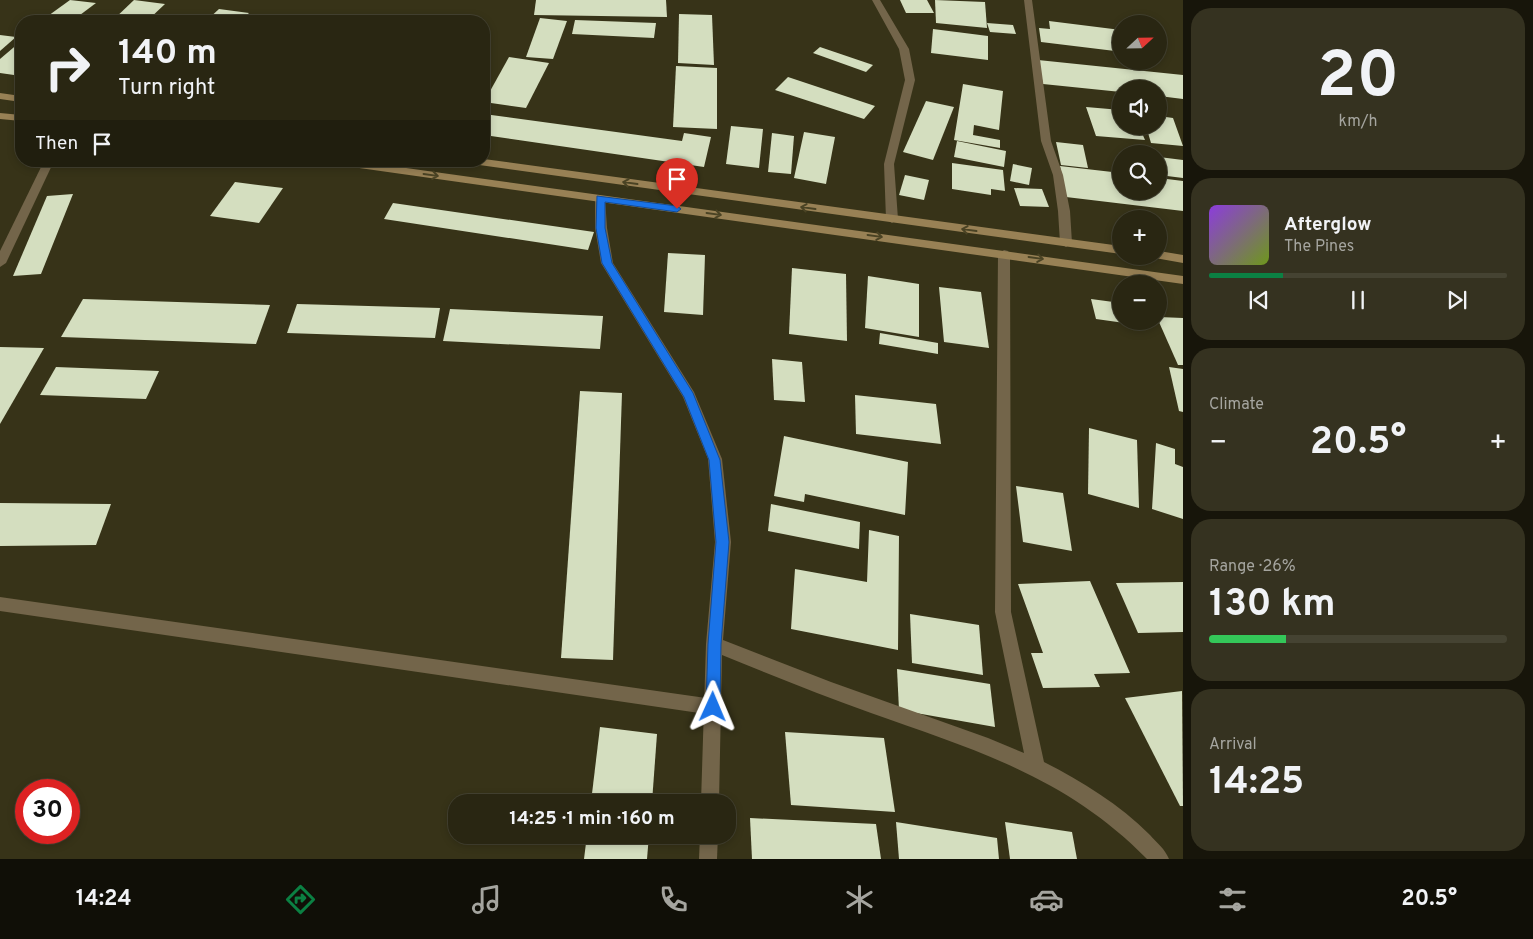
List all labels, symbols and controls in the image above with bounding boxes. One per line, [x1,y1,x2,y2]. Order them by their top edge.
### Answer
north arrow [1112,15,1168,70]
map controls [1112,15,1167,330]
text: 140 m [118,32,217,76]
icon: right [35,35,100,100]
text: 20 [1317,38,1399,120]
text: Turn right [118,75,215,102]
button: sound [1112,80,1167,135]
text: km/h [1339,112,1377,132]
icon: arrive [88,130,116,158]
text: Then [35,132,78,156]
button: search [1112,145,1167,200]
pin [656,158,698,209]
icon: arrive [663,165,691,193]
one-way arrow [423,170,439,180]
one-way arrow [622,178,638,188]
one-way arrow [800,202,816,212]
one-way arrow [705,209,721,219]
button: + [1112,210,1167,265]
text: Afterglow [1284,213,1372,237]
one-way arrow [961,225,977,235]
one-way arrow [866,231,882,241]
text: The Pines [1284,237,1354,257]
one-way arrow [1027,254,1043,264]
button: − [1112,275,1167,330]
icon: previous [1245,286,1273,314]
icon: pause [1344,286,1372,314]
icon: next [1443,286,1471,314]
text: Climate [1209,395,1264,415]
text: 20.5° [1310,419,1406,468]
text: − [1209,426,1227,462]
text: + [1489,426,1507,462]
text: Range · 26% [1209,557,1296,577]
text: 130 km [1209,581,1335,630]
position arrow [686,680,738,732]
text: Arrival [1209,735,1257,755]
text: 14:25 [1209,759,1304,808]
speed limit sign: 30 [15,779,80,844]
text: 14:25 · 1 min · 160 m [509,807,675,831]
icon: directions [283,882,318,917]
icon: music [469,882,504,917]
icon: phone [656,882,691,917]
icon: climate [842,882,877,917]
icon: car [1029,882,1064,917]
icon: filters [1215,882,1250,917]
text: 14:24 [76,886,132,913]
text: 20.5° [1401,886,1457,913]

